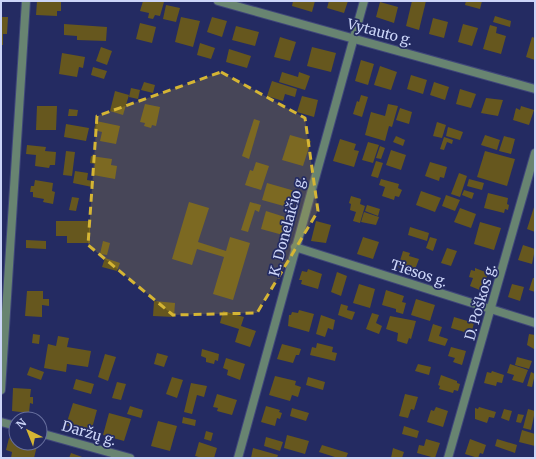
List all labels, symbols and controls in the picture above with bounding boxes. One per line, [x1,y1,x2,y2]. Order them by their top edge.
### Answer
street label: Vytauto g. [344,14,415,49]
street label: K. Donelaičio g. [265,174,309,278]
street label: Tiesos g. [388,255,450,291]
street label: D. Poškos g. [460,262,500,342]
north arrow [8,411,48,451]
text: N [13,415,29,432]
street label: Daržų g. [60,417,118,449]

